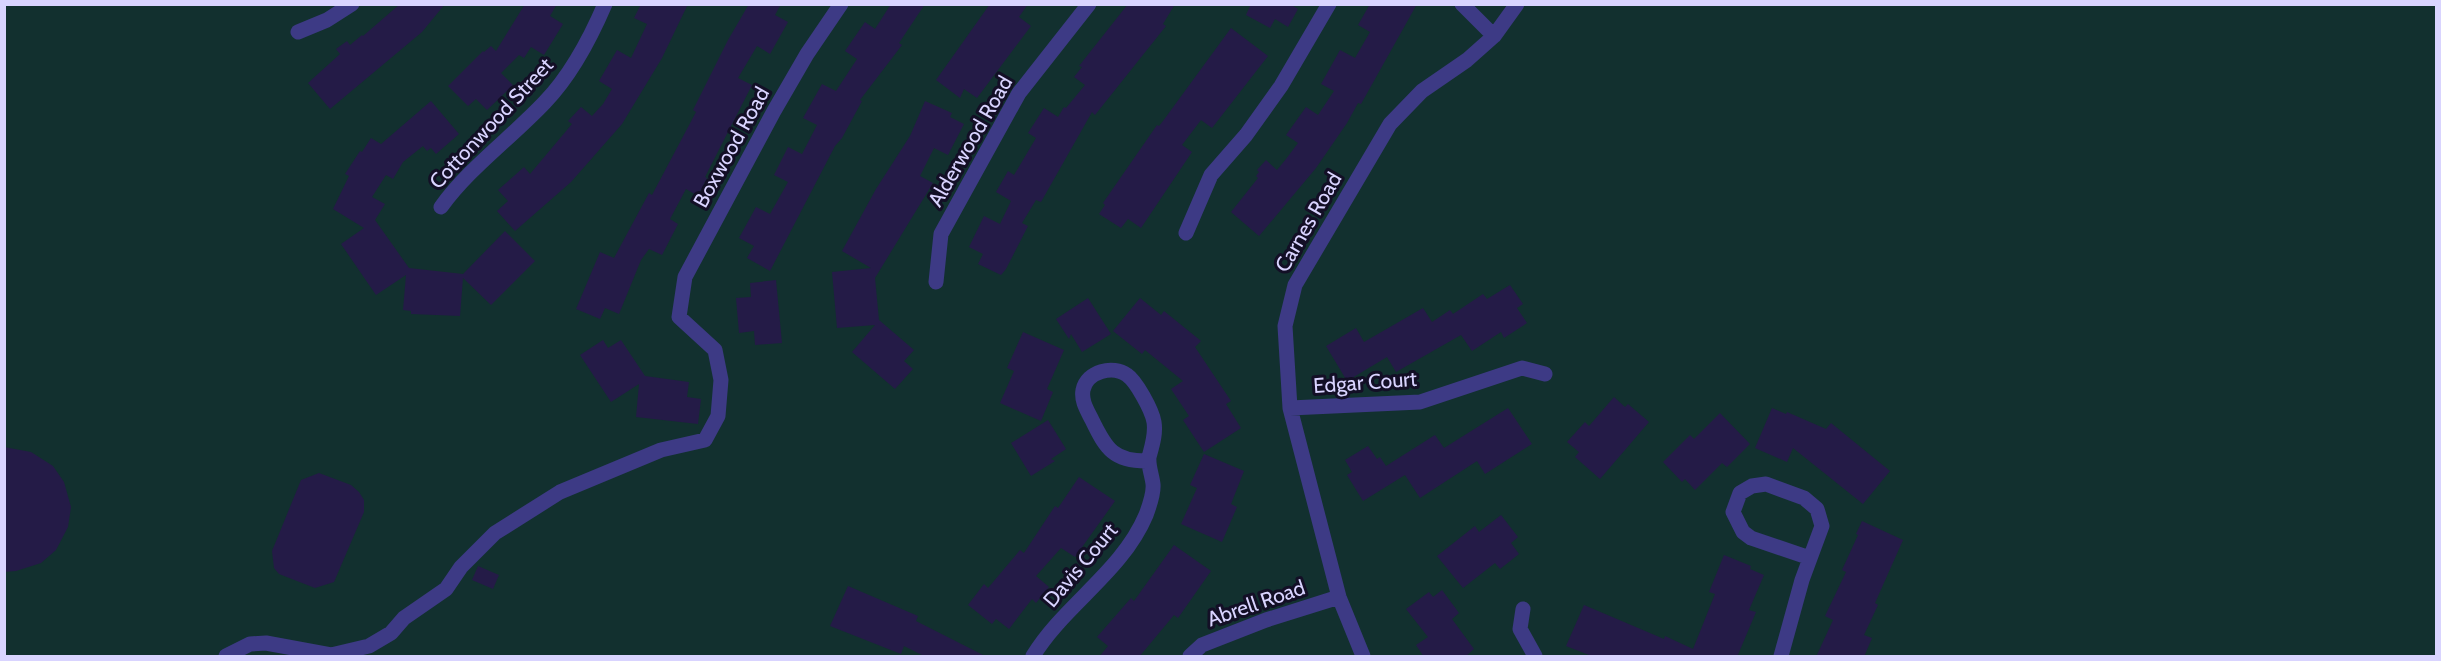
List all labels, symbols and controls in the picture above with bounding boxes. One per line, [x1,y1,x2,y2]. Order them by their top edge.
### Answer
street label: Cottonwood Street [424,52,558,194]
street label: Alderwood Road [922,71,1018,211]
street label: Boxwood Road [688,82,774,212]
street label: Carnes Road [1269,168,1347,276]
street label: Edgar Court [1312,366,1418,398]
street label: Davis Court [1038,518,1122,612]
street label: Abrell Road [1204,575,1308,631]

